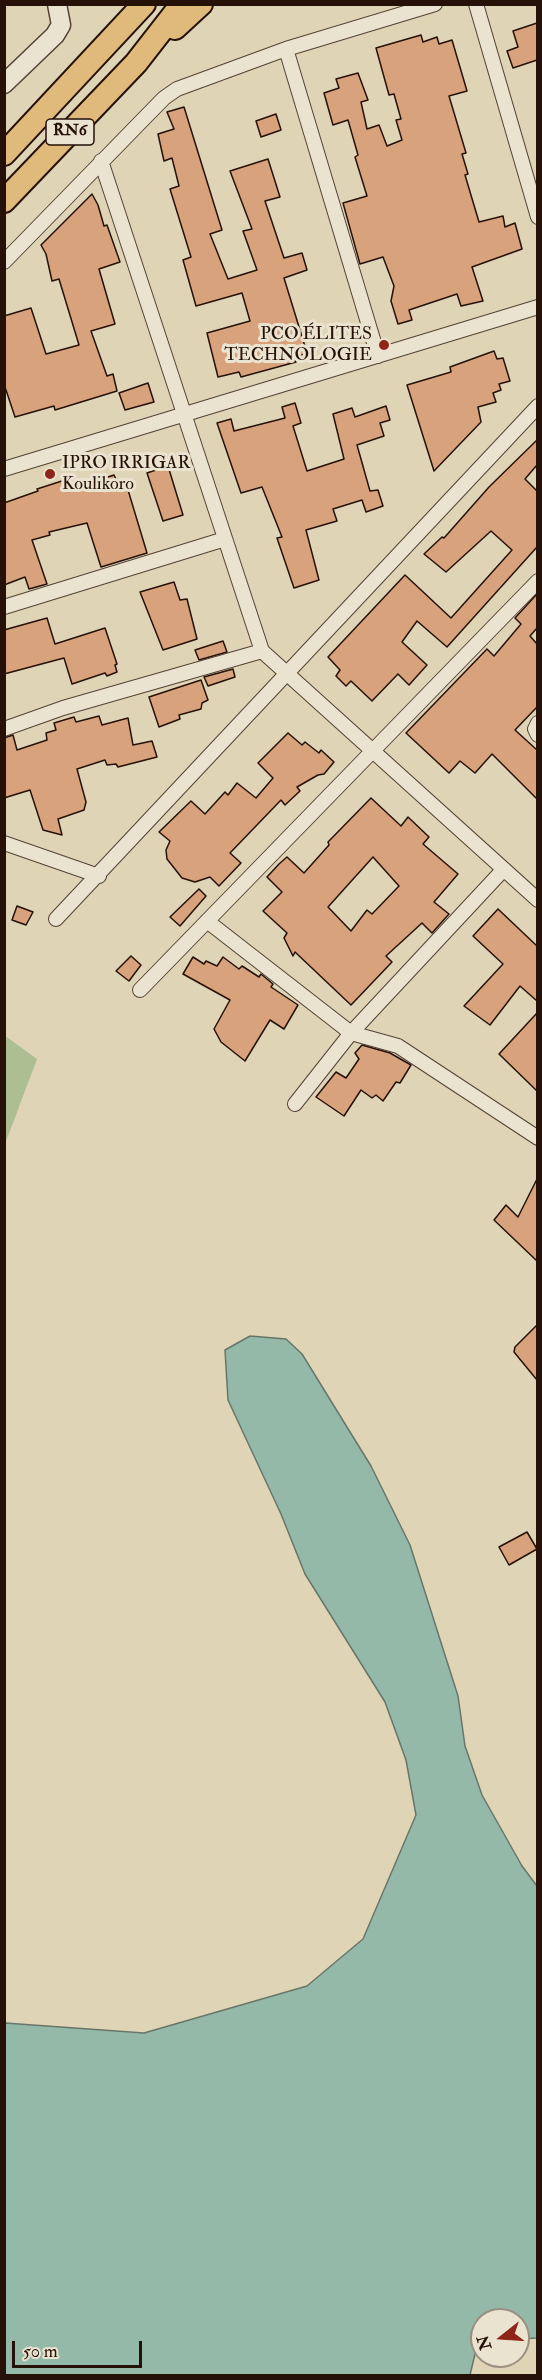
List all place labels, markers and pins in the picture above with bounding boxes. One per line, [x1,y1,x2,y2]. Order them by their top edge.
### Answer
place label: PCO ÉLITES TECHNOLOGIE [224,324,372,366]
marker: PCO ÉLITES TECHNOLOGIE [377,338,391,352]
place label: IPRO IRRIGAR Koulikoro [62,453,190,496]
marker: IPRO IRRIGAR Koulikoro [43,467,57,481]

